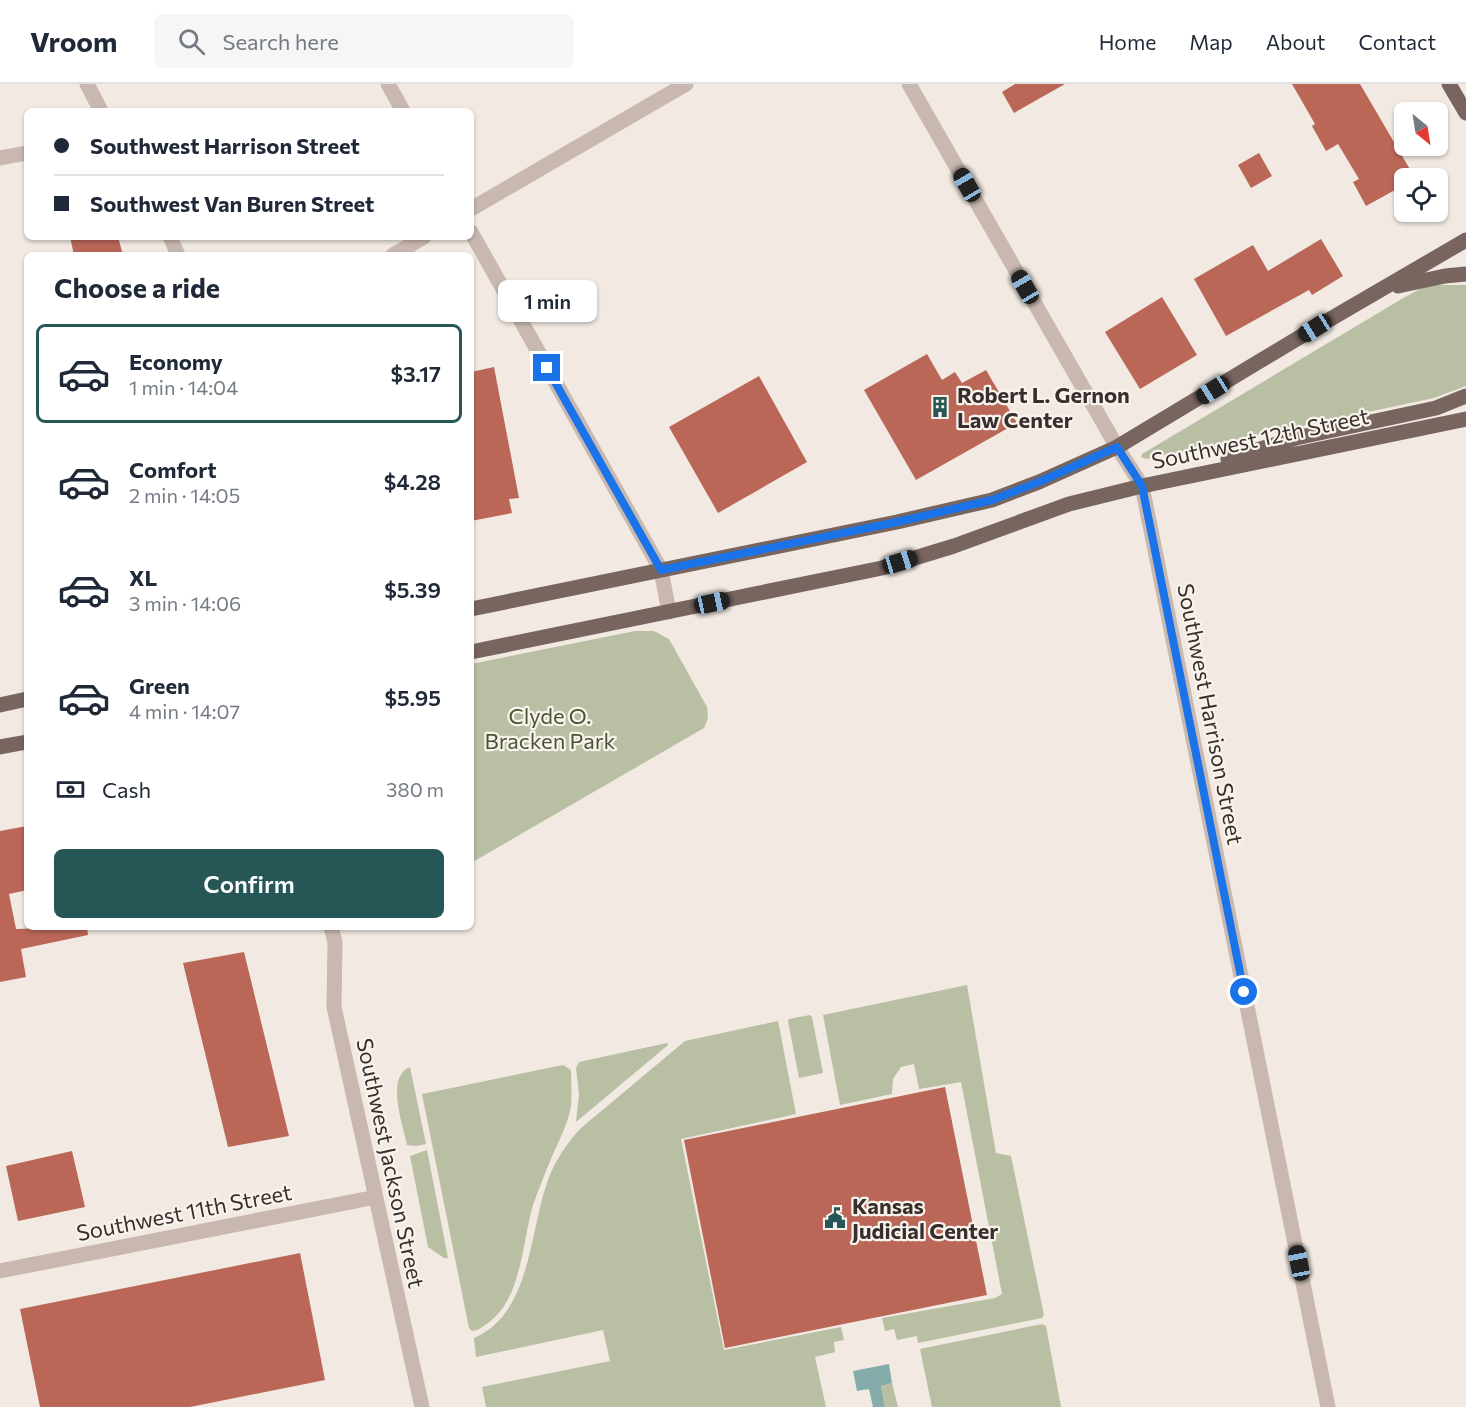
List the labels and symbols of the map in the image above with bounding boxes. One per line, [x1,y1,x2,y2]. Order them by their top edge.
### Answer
north arrow [1394,102,1448,156]
car [950,165,984,205]
car [1008,267,1042,307]
callout: 1 min [498,281,596,323]
car [1295,311,1335,345]
route end [533,354,560,381]
car [1193,373,1233,407]
place label: Robert L. Gernon Law Center [957,381,1130,433]
building icon: Robert L. Gernon Law Center [928,395,952,419]
street label: Southwest 12th Street [1149,402,1371,474]
car [880,548,920,576]
street label: Southwest Harrison Street [1172,581,1250,847]
car [693,590,731,616]
park label: Clyde O. Bracken Park [484,702,616,754]
route start [1230,978,1257,1005]
street label: Southwest Jackson Street [351,1036,431,1290]
street label: Southwest 11th Street [74,1178,294,1246]
place label: Kansas Judicial Center [852,1192,998,1244]
public building icon: Kansas Judicial Center [823,1206,847,1230]
car [1287,1244,1311,1282]

